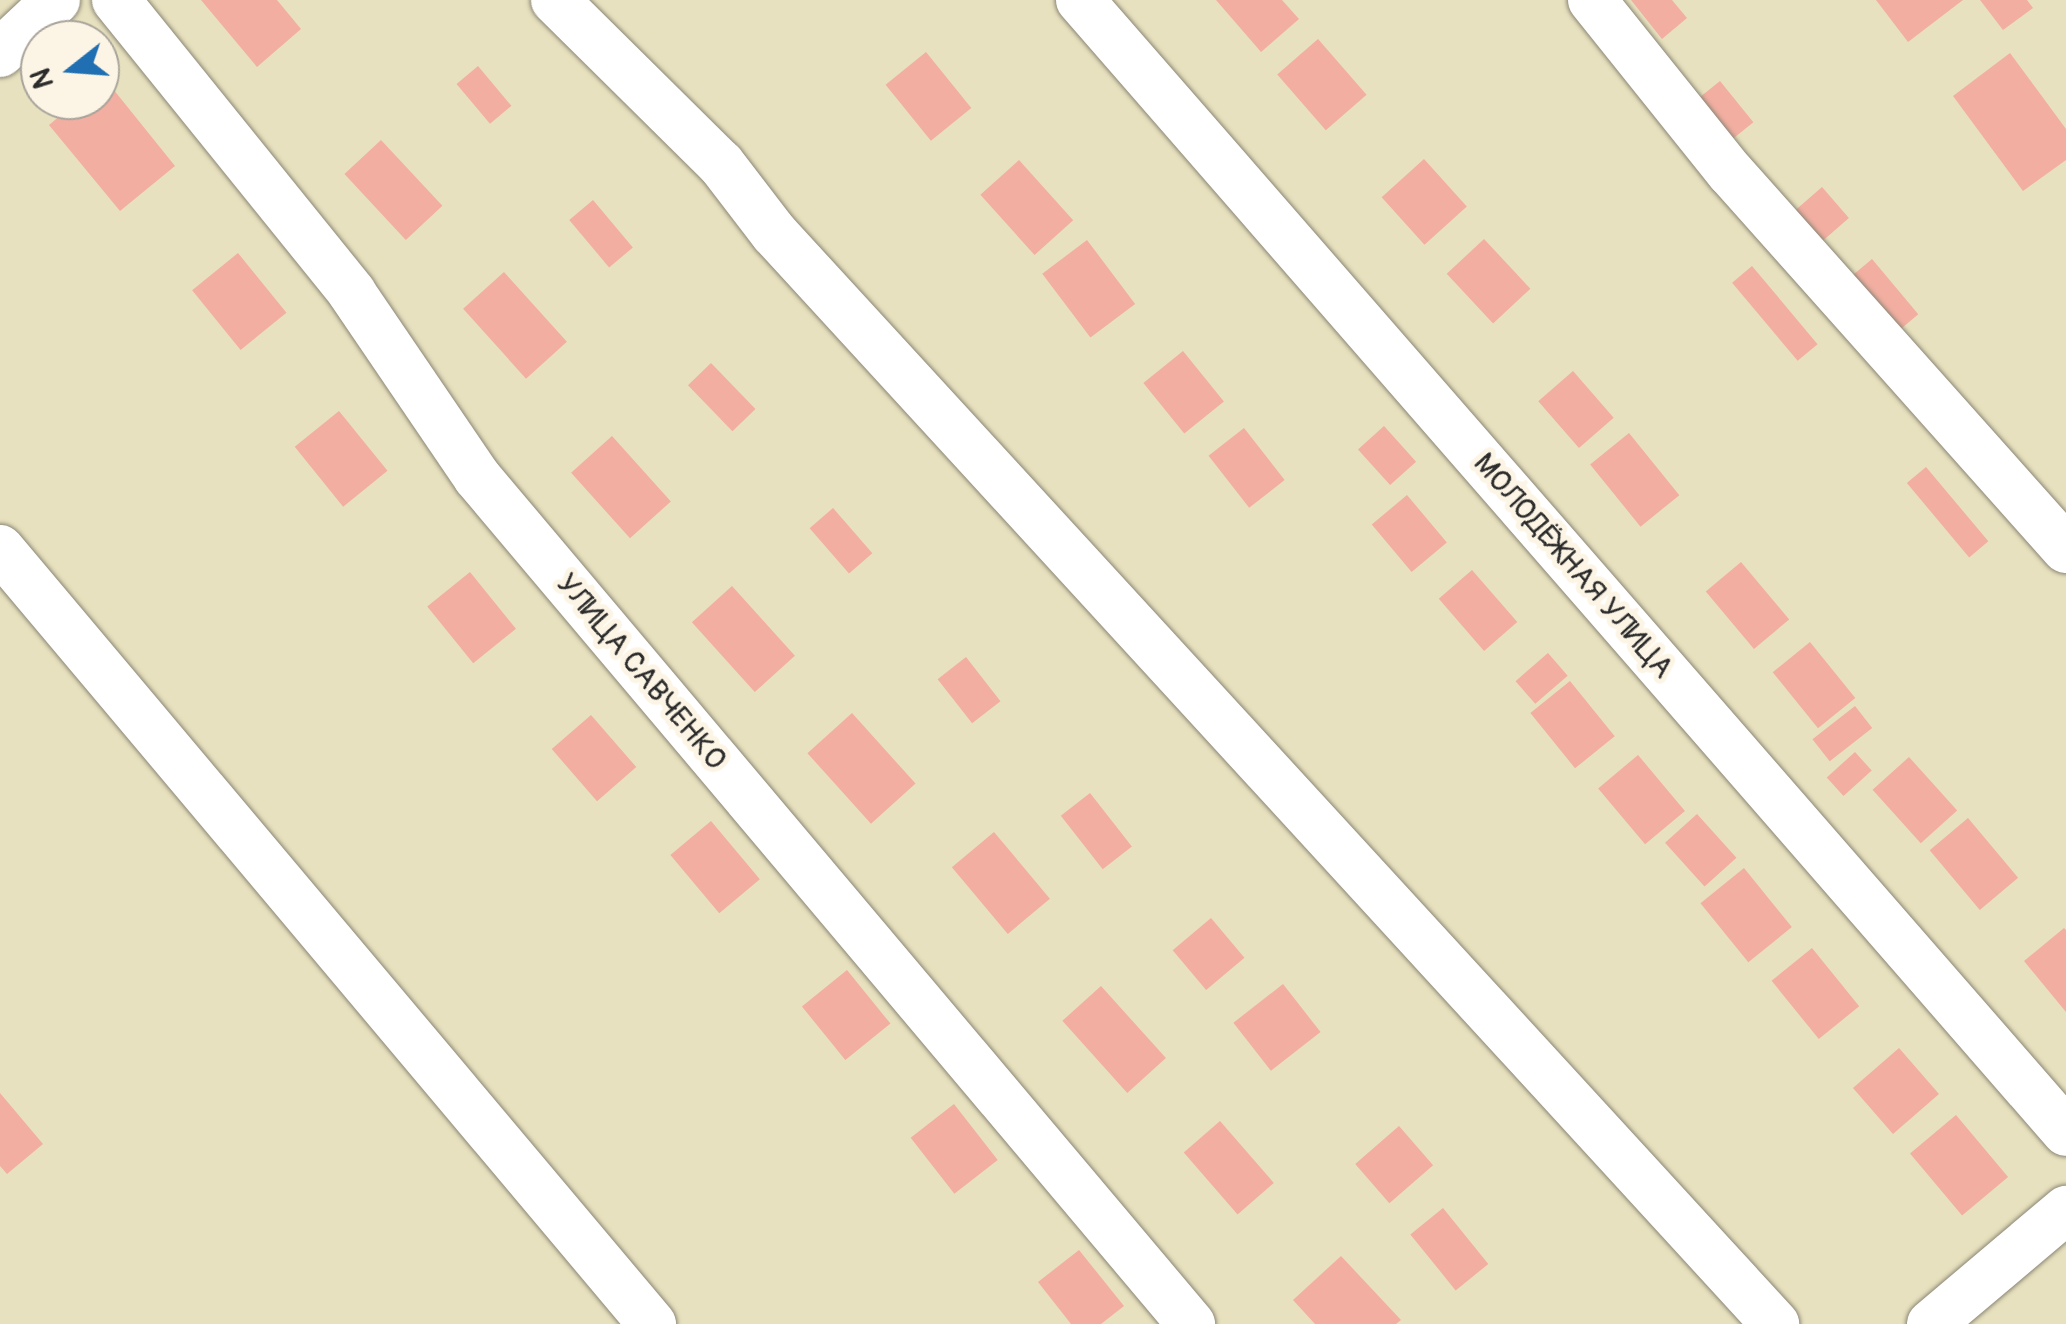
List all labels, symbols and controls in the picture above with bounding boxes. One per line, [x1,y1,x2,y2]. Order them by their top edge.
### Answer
north arrow [20,20,120,120]
text: N [23,64,62,93]
street label: МОЛОДЁЖНАЯ УЛИЦА [1465,446,1681,686]
street label: УЛИЦА САВЧЕНКО [548,567,734,777]

